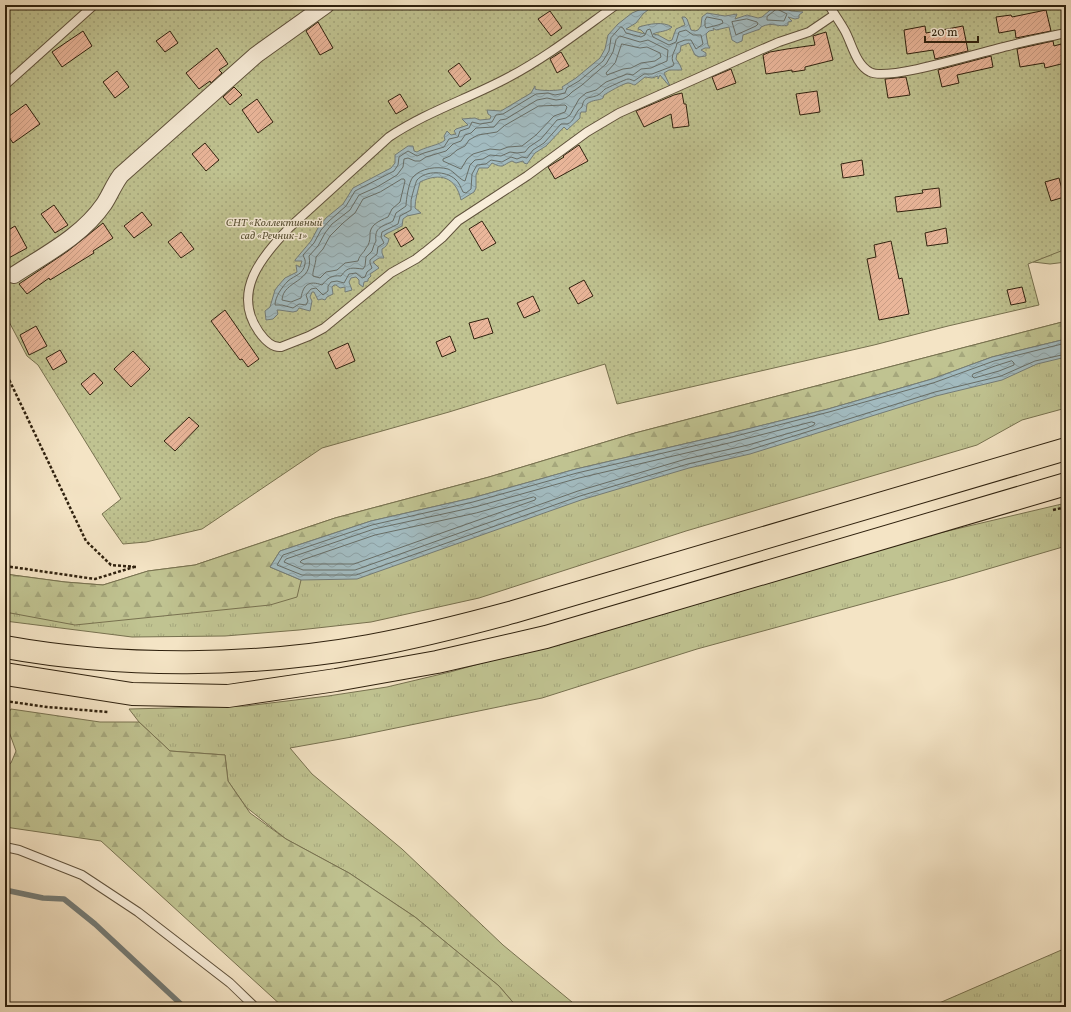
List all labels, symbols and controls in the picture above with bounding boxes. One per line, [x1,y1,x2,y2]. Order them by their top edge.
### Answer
scale bar [925,18,978,44]
text: 20 m [931,25,958,41]
park label: СНТ «Коллективный сад «Речник-1» [226,216,323,244]

